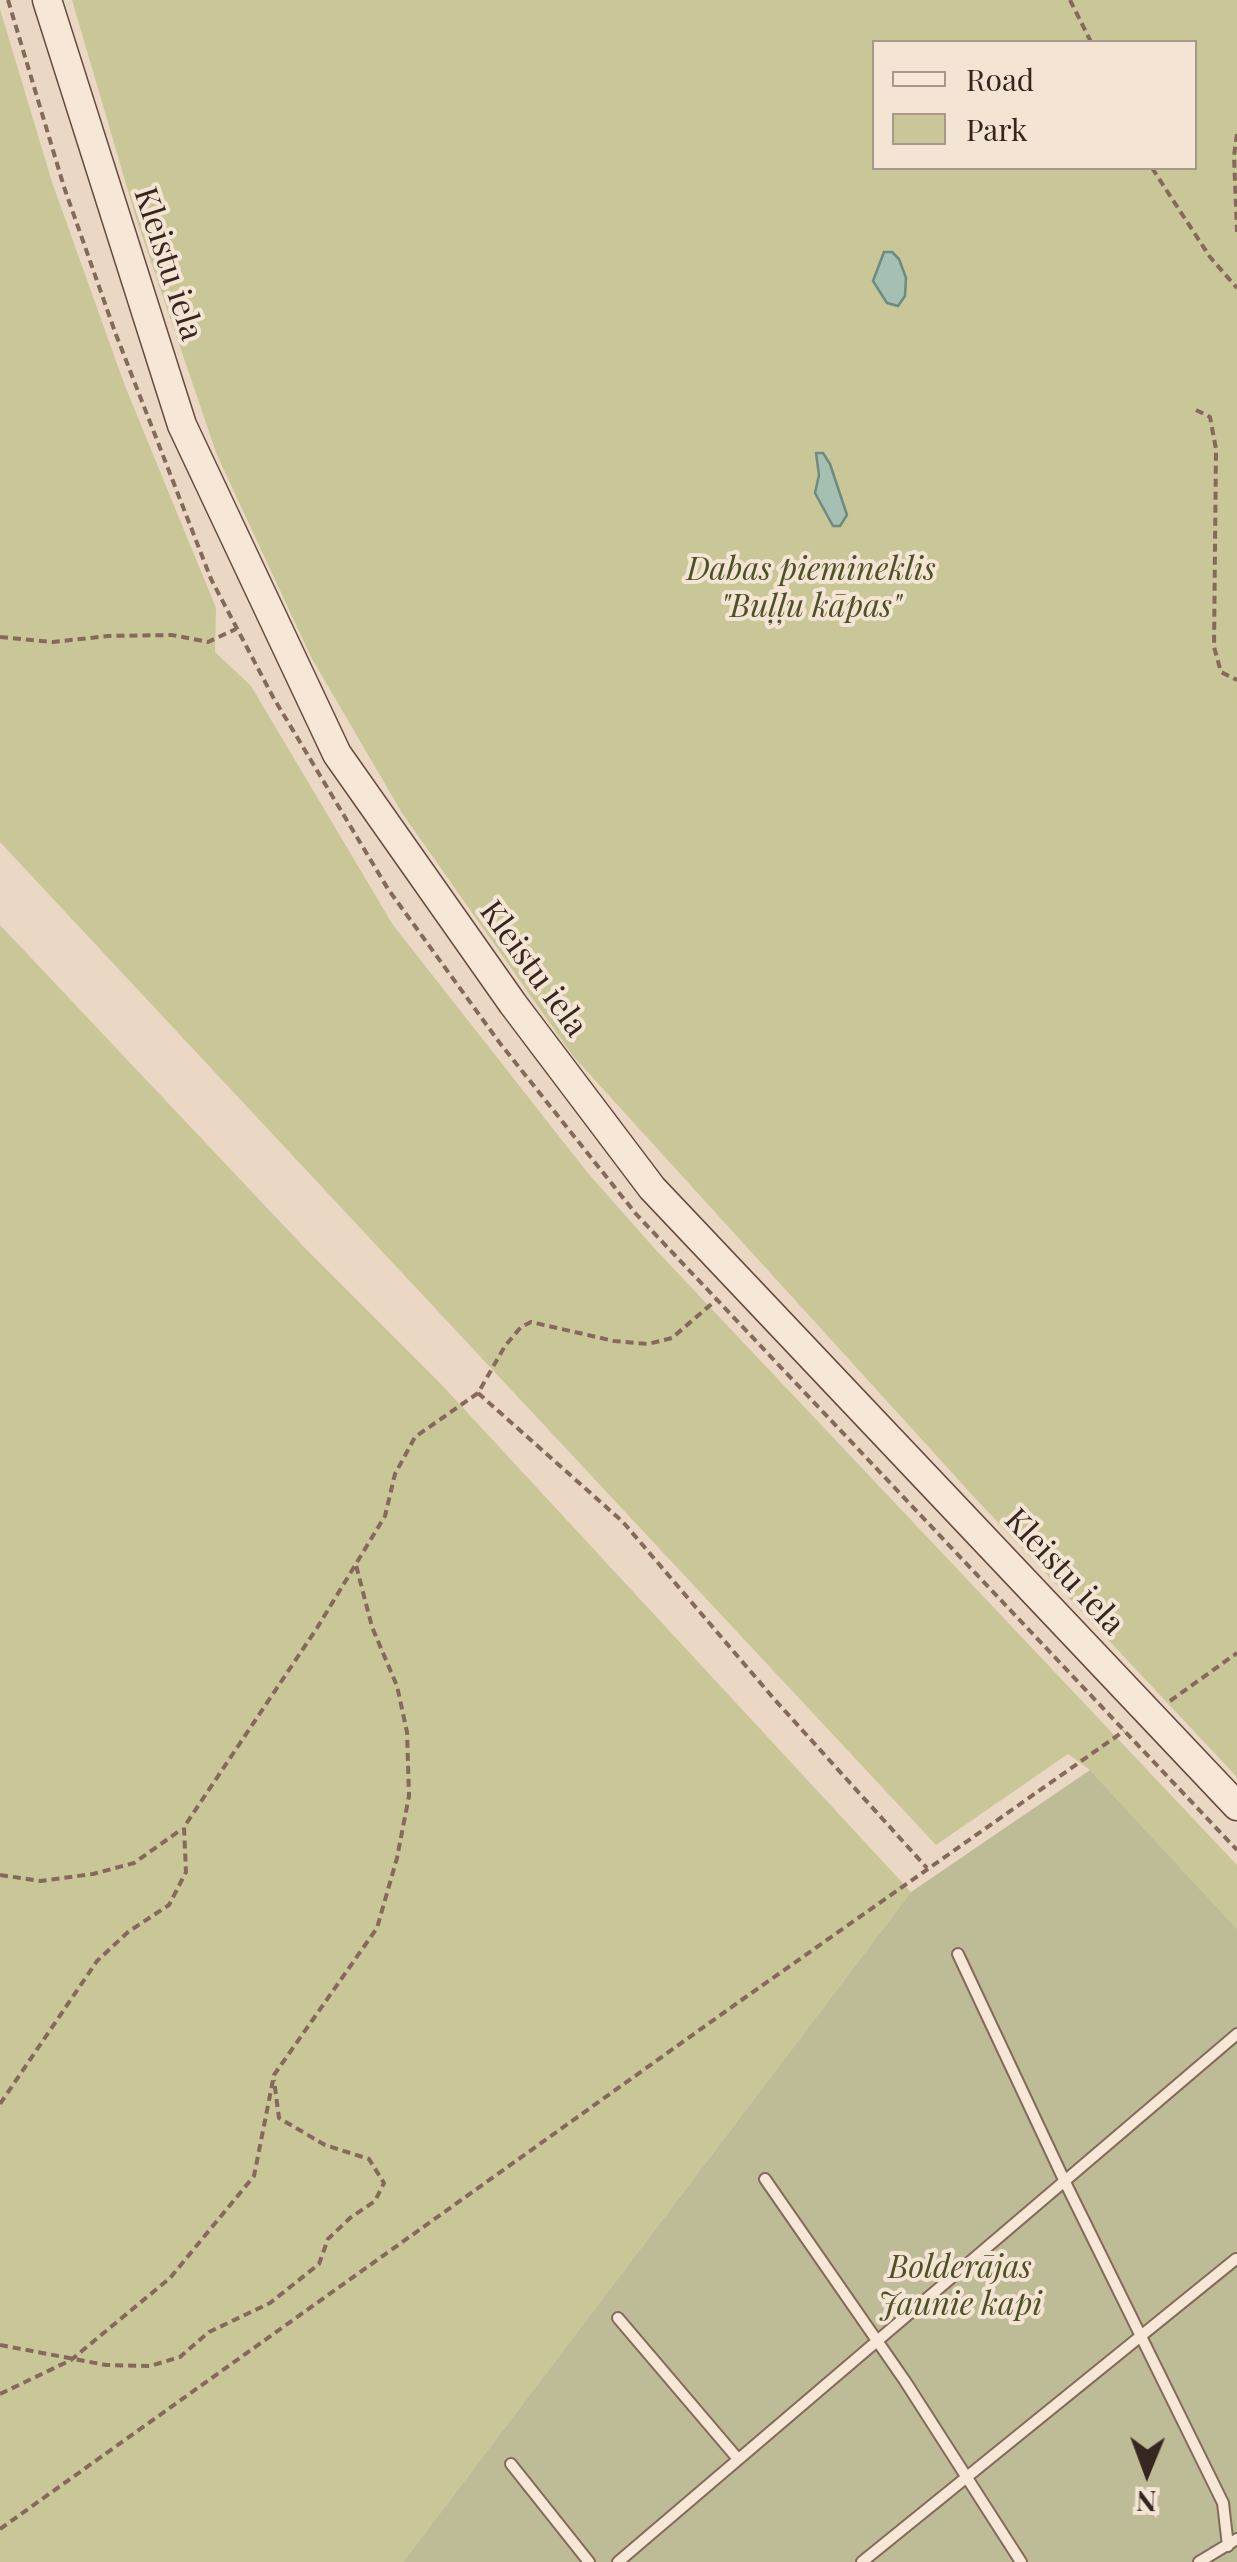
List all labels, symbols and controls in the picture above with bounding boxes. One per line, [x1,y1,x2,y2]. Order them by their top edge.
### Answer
legend [872,40,1197,170]
text: Road [966,59,1034,99]
text: Park [966,109,1028,149]
street label: Kleistu iela [125,183,211,345]
park label: Dabas piemineklis "Buļļu kāpas" [686,551,936,626]
street label: Kleistu iela [471,894,595,1044]
street label: Kleistu iela [996,1501,1132,1643]
park label: Bolderājas Jaunie kapi [878,2249,1042,2324]
north arrow [1097,2422,1197,2522]
text: N [1136,2484,1157,2521]

